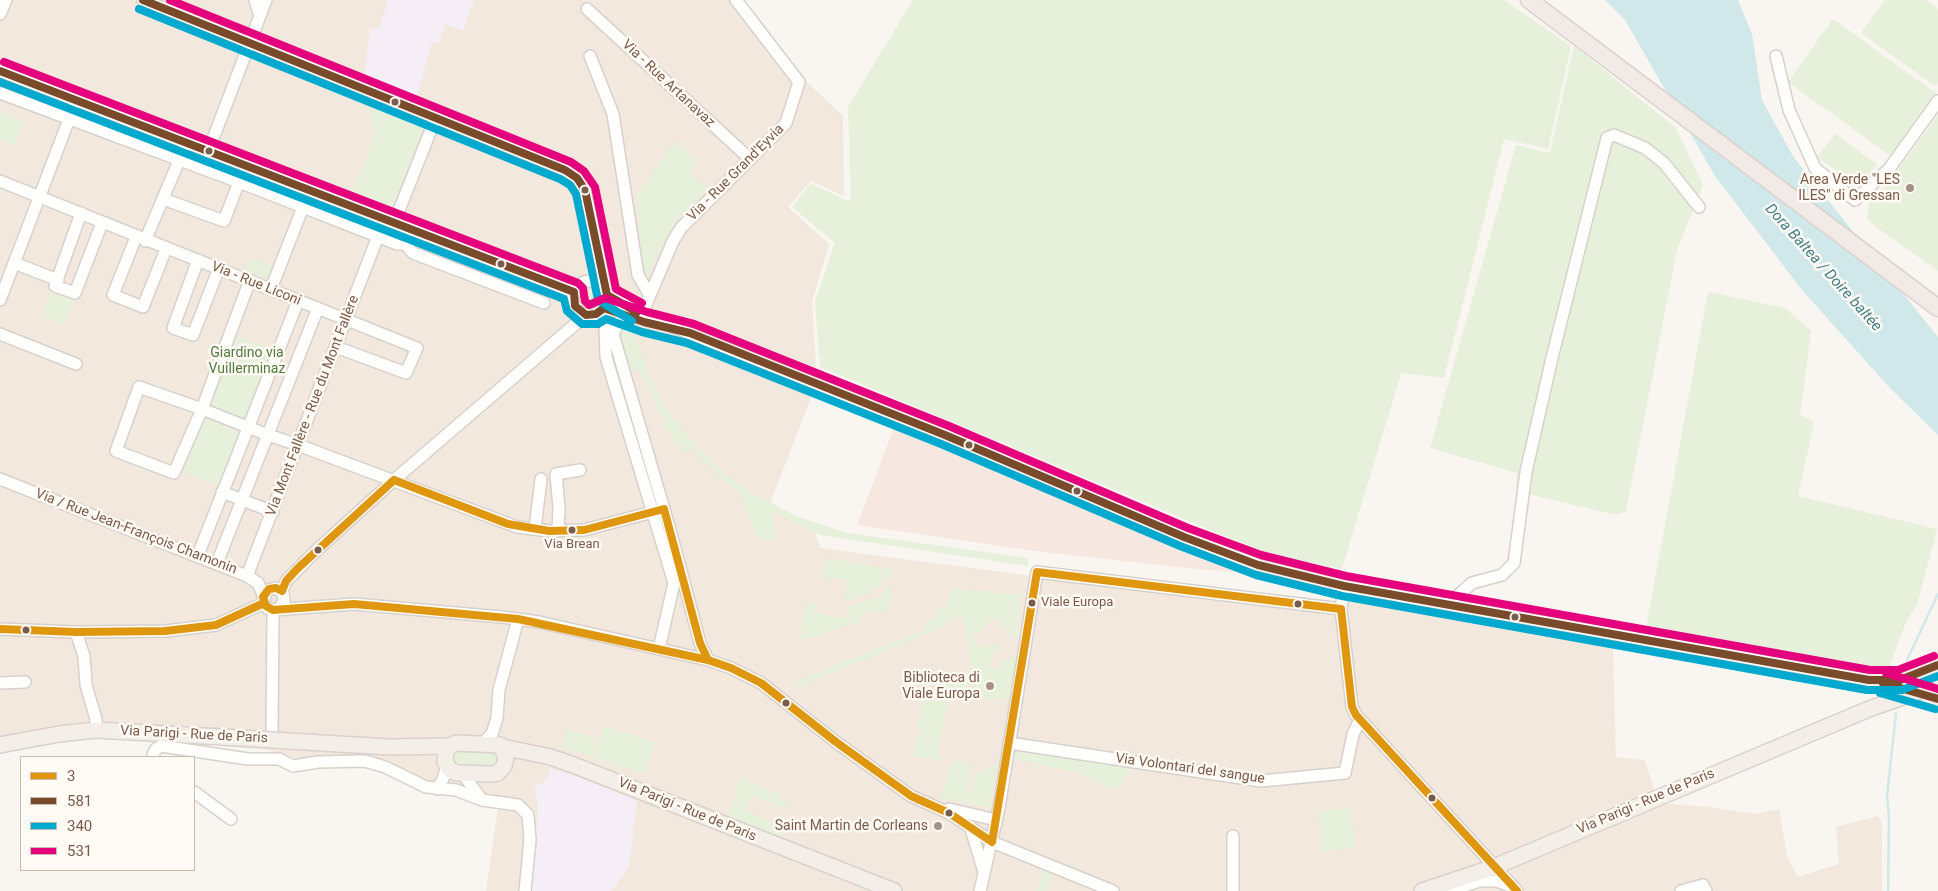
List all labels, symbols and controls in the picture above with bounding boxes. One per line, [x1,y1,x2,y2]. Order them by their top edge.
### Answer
street label: Via - Rue Artanavaz [618,37,718,131]
unlabelled marker [390,97,400,107]
street label: Via - Rue Grand'Eyvia [684,121,788,225]
unlabelled marker [204,146,214,156]
place label: Area Verde "LES ILES" di Gressan [1798,172,1900,204]
marker: Area Verde "LES ILES" di Gressan [1904,182,1916,194]
unlabelled marker [580,185,590,195]
water label: Dora Baltea / Doire baltée [1761,200,1885,336]
street label: Via - Rue Liconi [209,258,303,310]
unlabelled marker [496,259,506,269]
street label: Via Mont Fallère - Rue du Mont Fallère [263,293,363,519]
park label: Giardino via Vuillerminaz [209,345,285,378]
unlabelled marker [964,440,974,450]
street label: Via / Rue Jean-François Chamonin [33,486,239,578]
unlabelled marker [1072,486,1082,496]
marker: Via Brean [567,525,577,535]
place label: Via Brean [544,537,600,553]
unlabelled marker [313,545,323,555]
place label: Viale Europa [1041,595,1113,611]
marker: Viale Europa [1027,598,1037,608]
unlabelled marker [1293,599,1303,609]
unlabelled marker [1510,612,1520,622]
unlabelled marker [21,625,31,635]
place label: Biblioteca di Viale Europa [902,670,980,702]
marker: Biblioteca di Viale Europa [984,680,996,692]
unlabelled marker [781,698,791,708]
street label: Via Parigi - Rue de Paris [120,723,268,747]
street label: Via Volontari del sangue [1114,750,1266,788]
legend [20,756,195,871]
street label: Via Parigi - Rue de Paris [1575,765,1717,839]
text: 3 [67,767,75,785]
street label: Via Parigi - Rue de Paris [615,775,759,845]
text: 581 [67,792,92,810]
unlabelled marker [1427,793,1437,803]
unlabelled marker [944,808,954,818]
text: 340 [67,817,92,835]
place label: Saint Martin de Corleans [775,818,928,834]
marker: Saint Martin de Corleans [932,820,944,832]
text: 531 [67,842,92,860]

